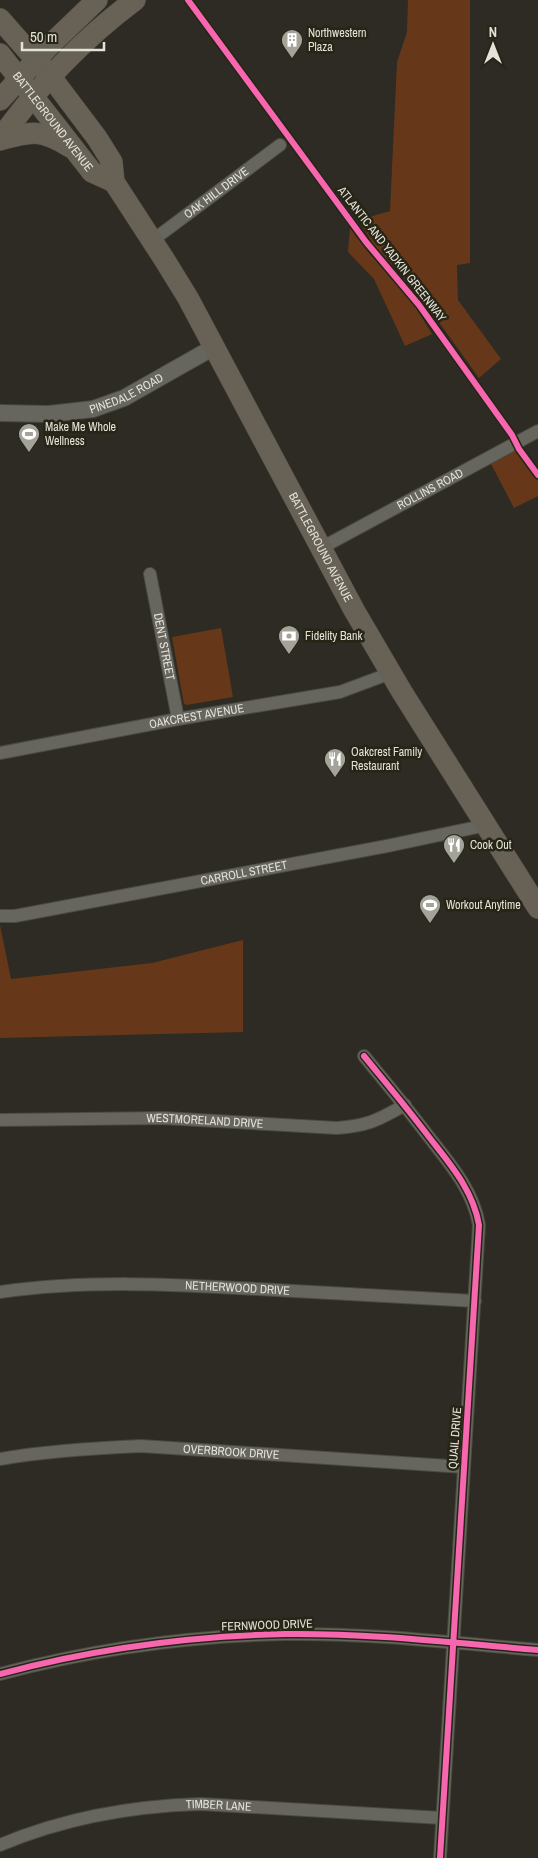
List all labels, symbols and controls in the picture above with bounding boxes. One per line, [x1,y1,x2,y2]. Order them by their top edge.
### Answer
scale bar [22,20,105,52]
north arrow [468,20,518,70]
text: N [489,23,497,41]
place label: Northwestern Plaza [308,25,367,55]
text: 50 m [30,26,57,47]
building icon: Northwestern Plaza [280,28,304,59]
street label: BATTLEGROUND AVENUE [9,69,97,175]
street label: OAK HILL DRIVE [181,163,252,222]
street label: ATLANTIC AND YADKIN GREENWAY [334,182,450,325]
street label: PINEDALE ROAD [87,369,166,418]
place label: Make Me Whole Wellness [45,419,116,449]
sports icon: Make Me Whole Wellness [17,422,41,453]
street label: ROLLINS ROAD [394,465,466,514]
street label: BATTLEGROUND AVENUE [285,490,356,605]
street label: DENT STREET [150,612,178,682]
bank icon: Fidelity Bank [277,624,301,655]
place label: Fidelity Bank [305,628,363,644]
street label: OAKCREST AVENUE [148,700,245,732]
place label: Oakcrest Family Restaurant [351,744,422,774]
restaurant icon: Oakcrest Family Restaurant [323,747,347,778]
restaurant icon: Cook Out [442,833,466,864]
place label: Cook Out [470,837,512,853]
street label: CARROLL STREET [199,857,289,889]
sports icon: Workout Anytime [418,893,442,924]
place label: Workout Anytime [446,897,521,913]
street label: WESTMORELAND DRIVE [146,1110,264,1132]
street label: NETHERWOOD DRIVE [185,1277,290,1299]
street label: QUAIL DRIVE [445,1407,465,1469]
street label: OVERBROOK DRIVE [183,1441,280,1463]
street label: FERNWOOD DRIVE [221,1615,313,1635]
street label: TIMBER LANE [185,1796,252,1815]

